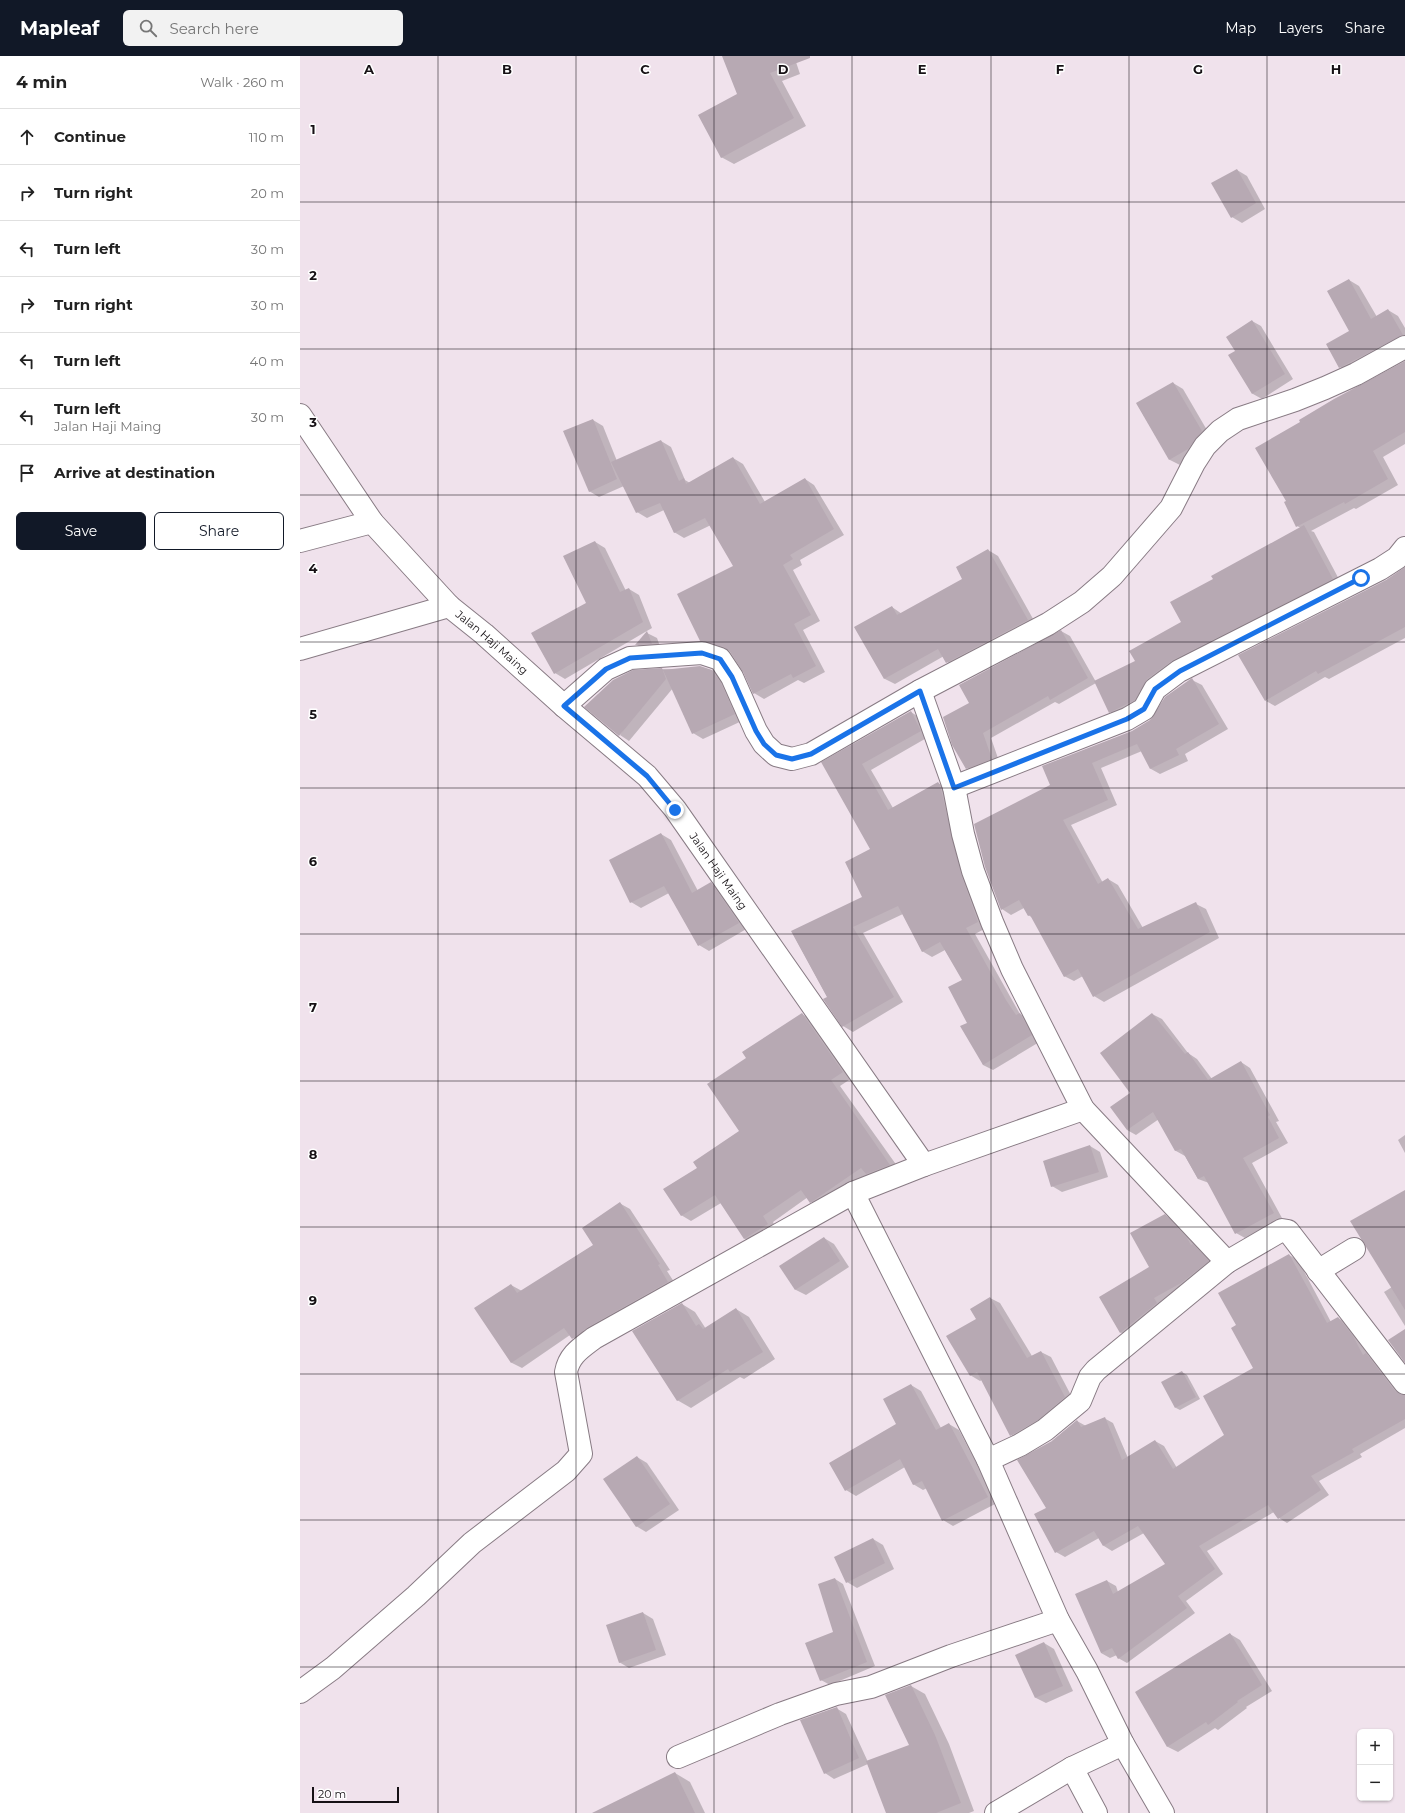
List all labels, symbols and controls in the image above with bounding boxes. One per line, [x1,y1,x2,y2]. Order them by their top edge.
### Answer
search box [123,10,403,46]
text: Mapleaf [20,17,99,40]
icon: search [137,17,159,39]
text: Search here [169,19,259,38]
text: Map [1225,19,1256,37]
text: Layers [1278,19,1323,37]
text: Share [1345,19,1385,37]
text: A [363,61,375,77]
text: B [502,61,512,77]
text: C [640,61,650,77]
text: D [778,61,789,77]
text: E [918,61,927,77]
text: F [1056,61,1064,77]
text: G [1193,61,1203,77]
text: H [1331,61,1341,77]
text: 4 min [16,72,67,92]
text: Walk · 260 m [200,74,284,90]
text: 1 [310,121,316,137]
icon: ahead [16,126,38,148]
text: Continue [54,127,126,146]
text: 110 m [249,129,284,145]
icon: right [16,182,38,204]
text: Turn right [54,183,133,202]
text: 20 m [251,185,284,201]
icon: left [16,238,38,260]
text: Turn left [54,239,121,258]
text: 30 m [251,241,284,257]
text: 2 [309,267,317,283]
icon: right [16,294,38,316]
text: Turn right [54,295,133,314]
text: 30 m [251,297,284,313]
icon: left [16,350,38,372]
text: Turn left [54,351,121,370]
text: 40 m [250,353,284,369]
text: Turn left [54,399,121,418]
icon: left [16,406,38,428]
text: 30 m [251,409,284,425]
text: 3 [308,414,317,430]
text: Jalan Haji Maing [54,418,162,434]
icon: arrive [16,462,38,484]
text: Arrive at destination [54,463,215,482]
button: Save [16,512,146,550]
button: Share [154,512,284,550]
text: 4 [309,560,318,576]
route start [1352,569,1370,587]
street label: Jalan Haji Maing [452,606,531,677]
text: 5 [309,706,317,722]
route end [666,801,684,819]
street label: Jalan Haji Maing [686,829,750,912]
text: 6 [309,853,318,869]
text: 7 [309,999,317,1015]
text: 8 [309,1146,318,1162]
text: 9 [309,1292,317,1308]
map controls [1357,1729,1393,1801]
button: + [1357,1729,1393,1765]
button: − [1357,1765,1393,1801]
scale bar [312,1785,399,1804]
text: 20 m [318,1787,346,1801]

